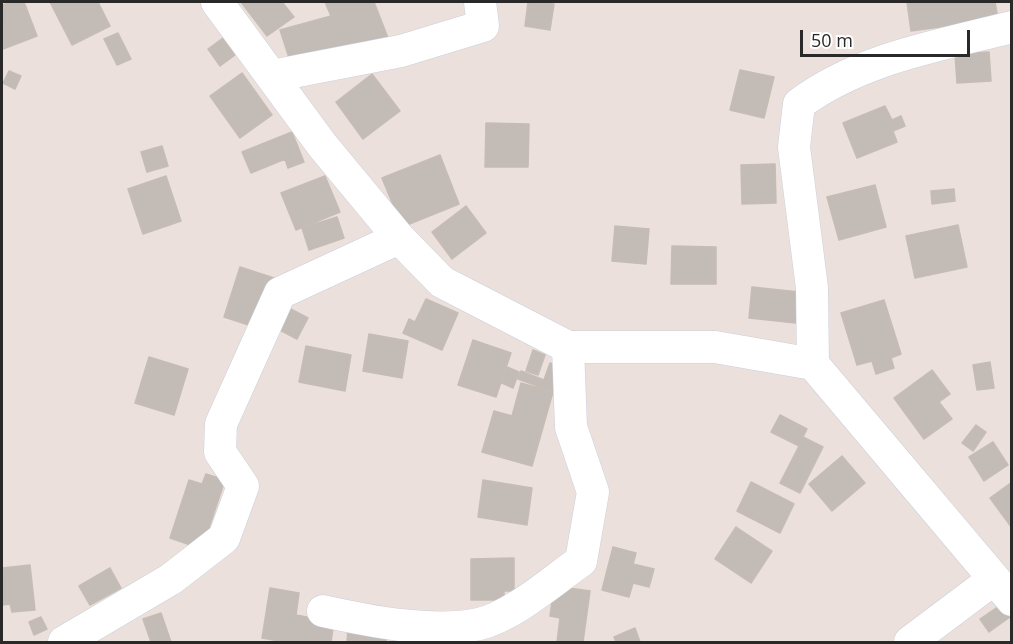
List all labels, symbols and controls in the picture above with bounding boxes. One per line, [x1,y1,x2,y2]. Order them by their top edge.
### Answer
scale bar [803,18,972,56]
text: 50 m [811,28,853,52]

